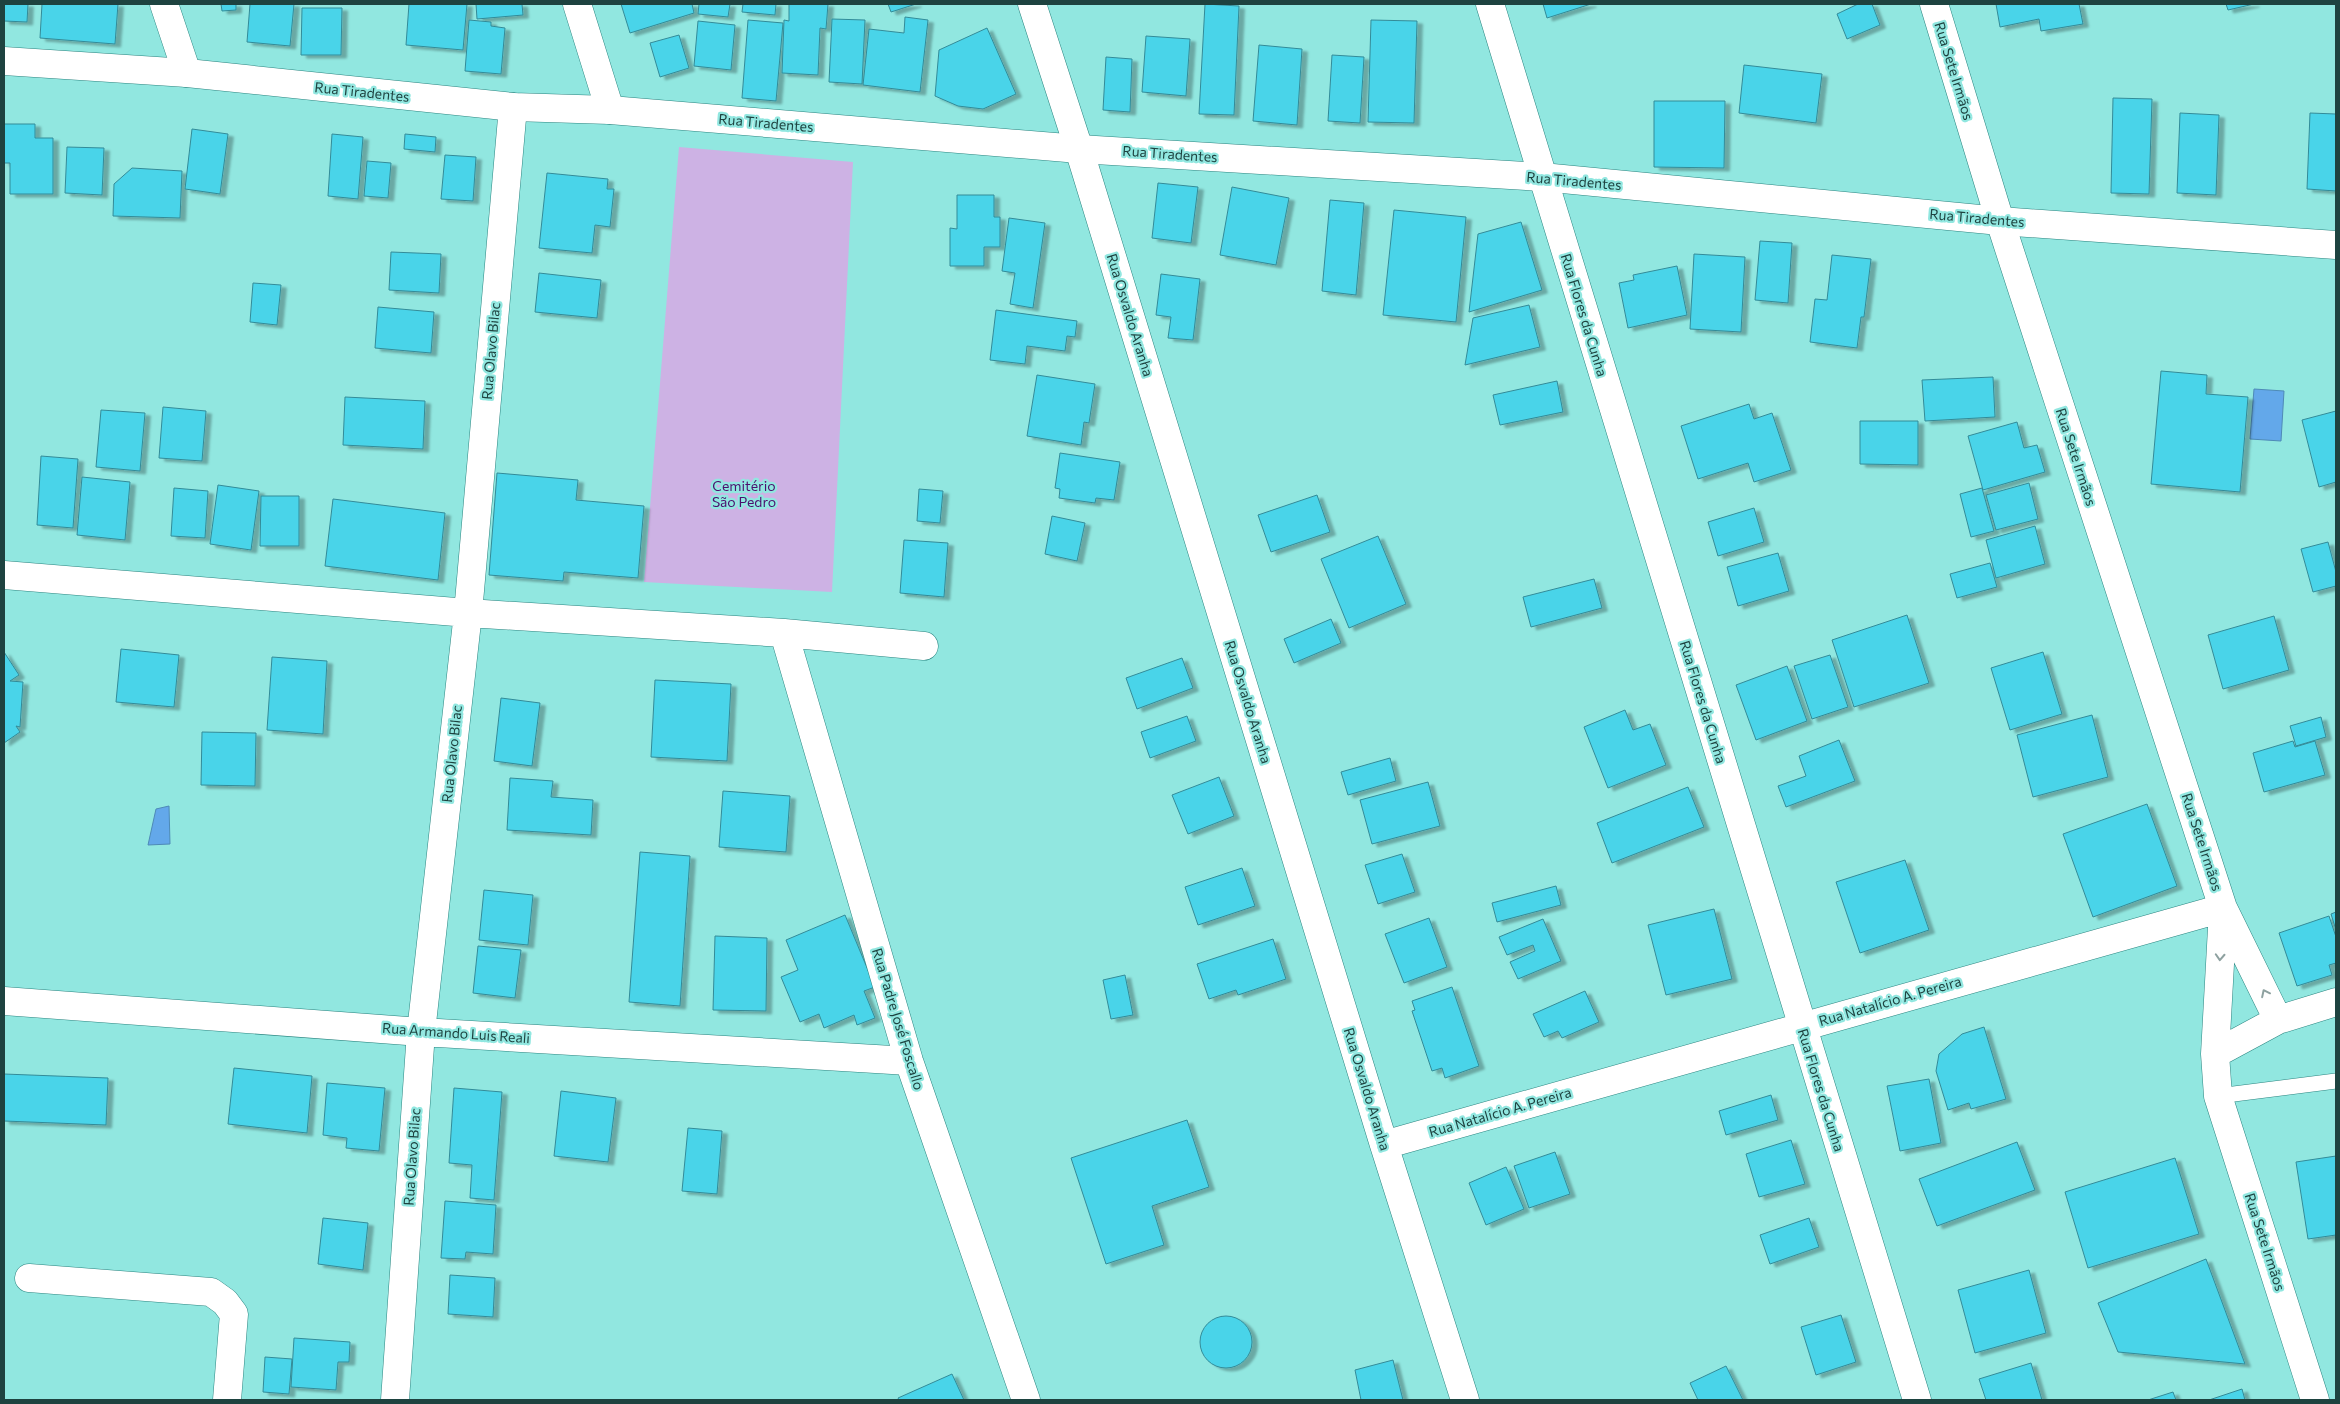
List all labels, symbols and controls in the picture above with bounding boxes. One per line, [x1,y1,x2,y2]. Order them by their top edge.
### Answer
street label: Rua Sete Irmãos [1931,20,1978,122]
street label: Rua Tiradentes [314,78,410,105]
street label: Rua Tiradentes [718,110,814,135]
street label: Rua Tiradentes [1122,142,1218,165]
street label: Rua Tiradentes [1526,168,1622,193]
street label: Rua Tiradentes [1929,205,2025,230]
street label: Rua Osvaldo Aranha [1104,251,1157,378]
street label: Rua Flores da Cunha [1558,251,1611,378]
street label: Rua Olavo Bilac [478,301,503,400]
street label: Rua Sete Irmãos [2053,406,2100,508]
park label: Cemitério São Pedro [712,477,776,510]
street label: Rua Osvaldo Aranha [1222,638,1275,765]
street label: Rua Flores da Cunha [1677,638,1730,765]
street label: Rua Olavo Bilac [438,704,465,803]
street label: Rua Sete Irmãos [2179,791,2226,893]
street label: Rua Padre José Foscallo [869,946,928,1092]
one-way arrow [2215,953,2226,961]
street label: Rua Natalício A. Pereira [1817,972,1963,1029]
one-way arrow [2261,990,2271,999]
street label: Rua Armando Luis Reali [381,1019,531,1046]
street label: Rua Osvaldo Aranha [1341,1025,1394,1152]
street label: Rua Flores da Cunha [1795,1026,1848,1153]
street label: Rua Natalício A. Pereira [1427,1083,1573,1140]
street label: Rua Olavo Bilac [400,1108,423,1206]
street label: Rua Sete Irmãos [2242,1191,2289,1293]

